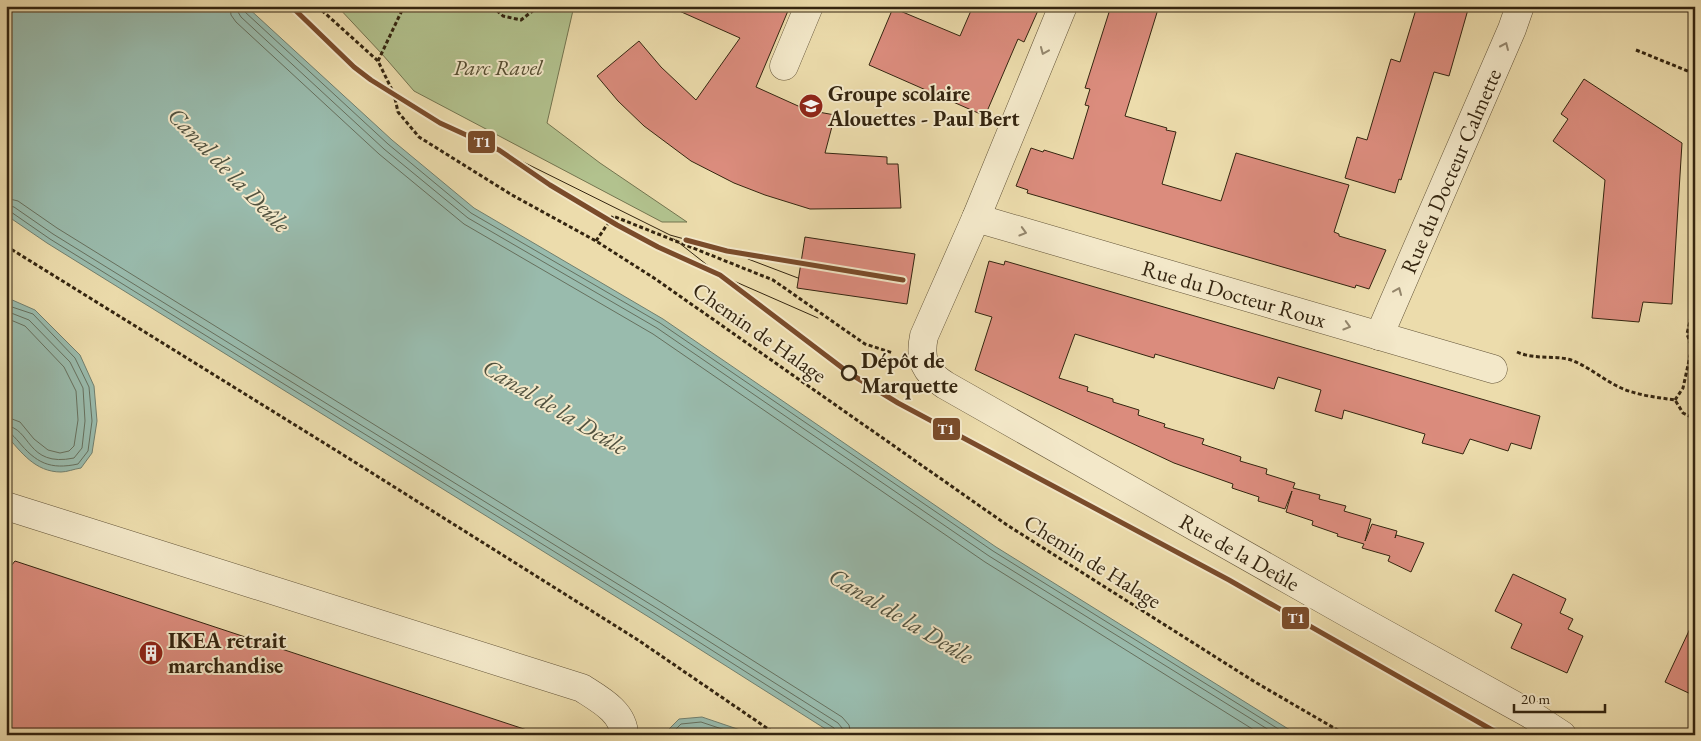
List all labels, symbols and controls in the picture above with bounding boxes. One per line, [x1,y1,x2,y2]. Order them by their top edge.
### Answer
one-way arrow [1498,42,1509,51]
one-way arrow [1040,46,1051,55]
park label: Parc Ravel [453,53,544,82]
street label: Rue du Docteur Calmette [1394,64,1508,278]
place label: Groupe scolaire Alouettes - Paul Bert [827,79,1020,133]
school or university icon: Groupe scolaire Alouettes - Paul Bert [798,93,824,119]
water label: Canal de la Deûle [161,100,298,240]
line badge: T1 [467,130,496,154]
text: T1 [473,133,491,151]
one-way arrow [1018,226,1027,237]
street label: Rue du Docteur Roux [1139,253,1330,335]
street label: Chemin de Halage [687,276,833,390]
one-way arrow [1392,287,1403,296]
one-way arrow [1342,321,1350,331]
place label: Dépôt de Marquette [861,346,958,400]
water label: Canal de la Deûle [477,351,634,462]
marker: Dépôt de Marquette [841,365,857,381]
line badge: T1 [932,417,961,441]
text: T1 [937,420,955,438]
street label: Rue de la Deûle [1174,507,1305,598]
street label: Chemin de Halage [1018,508,1167,616]
water label: Canal de la Deûle [823,560,980,671]
line badge: T1 [1281,606,1310,630]
text: T1 [1287,609,1305,627]
place label: IKEA retrait marchandise [168,626,287,680]
building icon: IKEA retrait marchandise [138,640,164,666]
scale bar [1514,681,1605,713]
text: 20 m [1521,689,1550,708]

